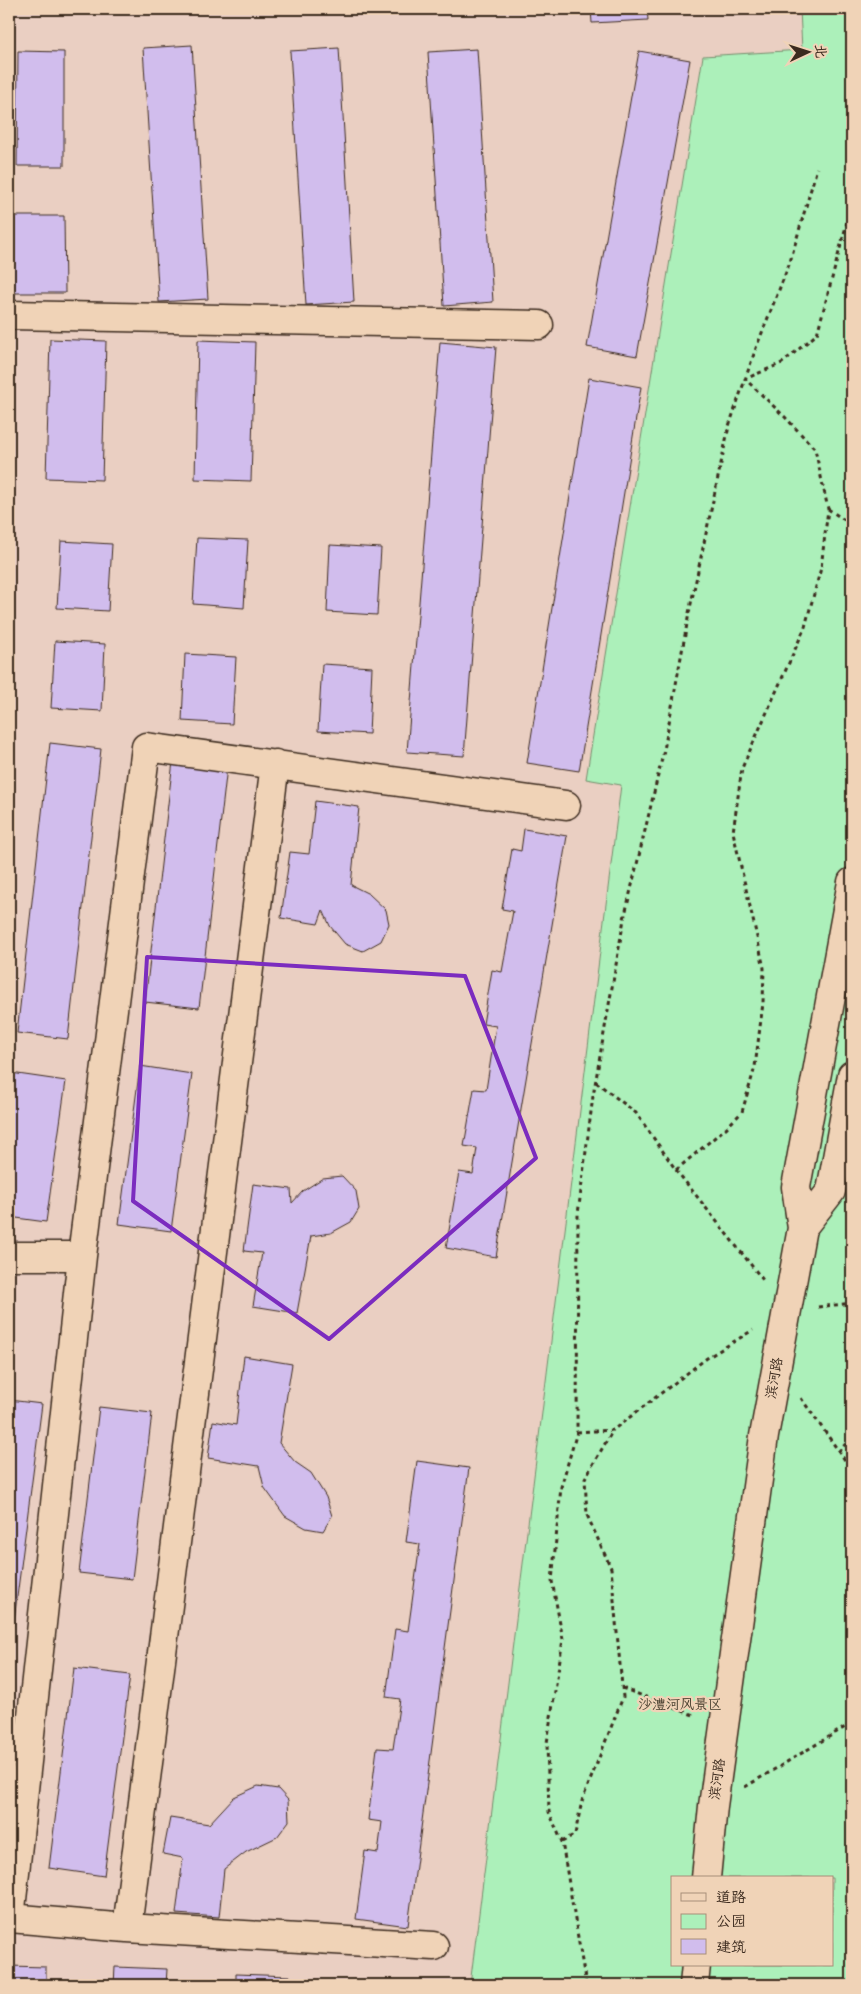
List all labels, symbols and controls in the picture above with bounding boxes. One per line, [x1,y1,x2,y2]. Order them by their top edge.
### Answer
north arrow [784,28,834,78]
text: 北 [812,44,829,59]
street label: 滨河路 [762,1356,786,1400]
park label: 沙澧河风景区 [638,1696,722,1713]
street label: 滨河路 [706,1757,728,1801]
legend [671,1876,834,1966]
text: 道路 [716,1888,746,1907]
text: 公园 [716,1912,746,1931]
text: 建筑 [716,1938,746,1957]

